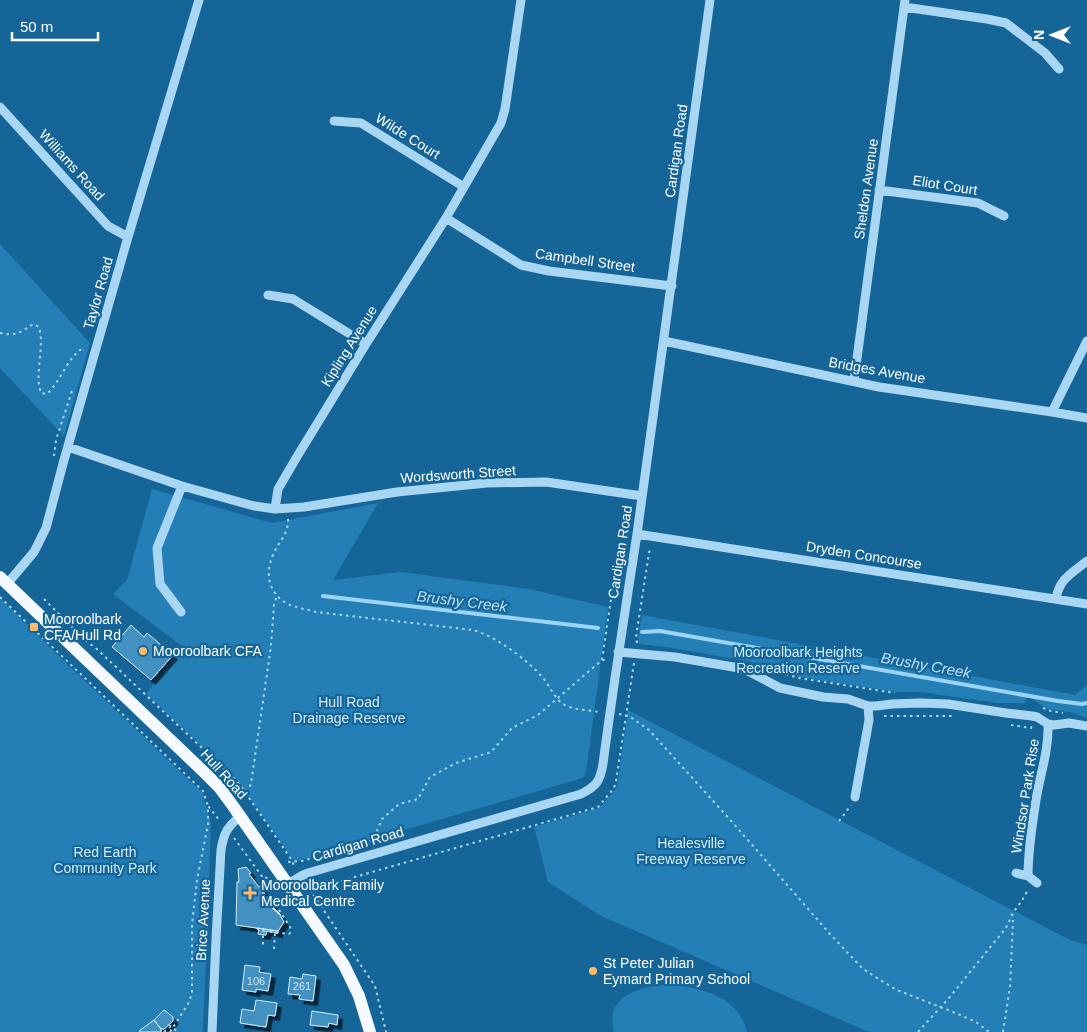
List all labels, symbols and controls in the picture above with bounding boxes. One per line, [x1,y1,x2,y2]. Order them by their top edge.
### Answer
scale bar [12,10,99,42]
north arrow [1027,10,1077,60]
text: 50 m [20,18,53,35]
text: N [1031,30,1047,40]
street label: Cardigan Road [662,103,690,199]
street label: Wilde Court [373,110,443,162]
street label: Williams Road [36,126,108,204]
street label: Sheldon Avenue [851,137,881,240]
street label: Eliot Court [911,172,979,198]
street label: Campbell Street [534,245,636,275]
street label: Taylor Road [80,255,116,331]
street label: Kipling Avenue [318,302,380,389]
street label: Bridges Avenue [827,354,927,386]
street label: Wordsworth Street [400,462,516,486]
street label: Cardigan Road [605,504,635,600]
street label: Dryden Concourse [805,538,923,572]
water label: Brushy Creek [416,587,510,615]
place label: Mooroolbark CFA/Hull Rd [44,611,123,643]
marker: Mooroolbark CFA/Hull Rd [28,621,40,633]
place label: Mooroolbark CFA [153,643,263,659]
park label: Mooroolbark Heights Recreation Reserve [733,644,863,676]
marker: Mooroolbark CFA [137,645,149,657]
water label: Brushy Creek [880,649,974,682]
park label: Hull Road Drainage Reserve [293,694,406,726]
street label: Windsor Park Rise [1008,737,1042,854]
street label: Hull Road [197,746,251,802]
street label: Cardigan Road [311,823,405,865]
park label: Healesville Freeway Reserve [636,835,746,867]
park label: Red Earth Community Park [53,844,158,876]
place label: Mooroolbark Family Medical Centre [261,877,384,909]
street label: Brice Avenue [193,878,213,961]
marker: Mooroolbark Family Medical Centre [243,886,257,900]
place label: St Peter Julian Eymard Primary School [603,955,750,987]
marker: St Peter Julian Eymard Primary School [587,965,599,977]
house number: 106 [247,975,265,987]
house number: 261 [293,980,311,992]

